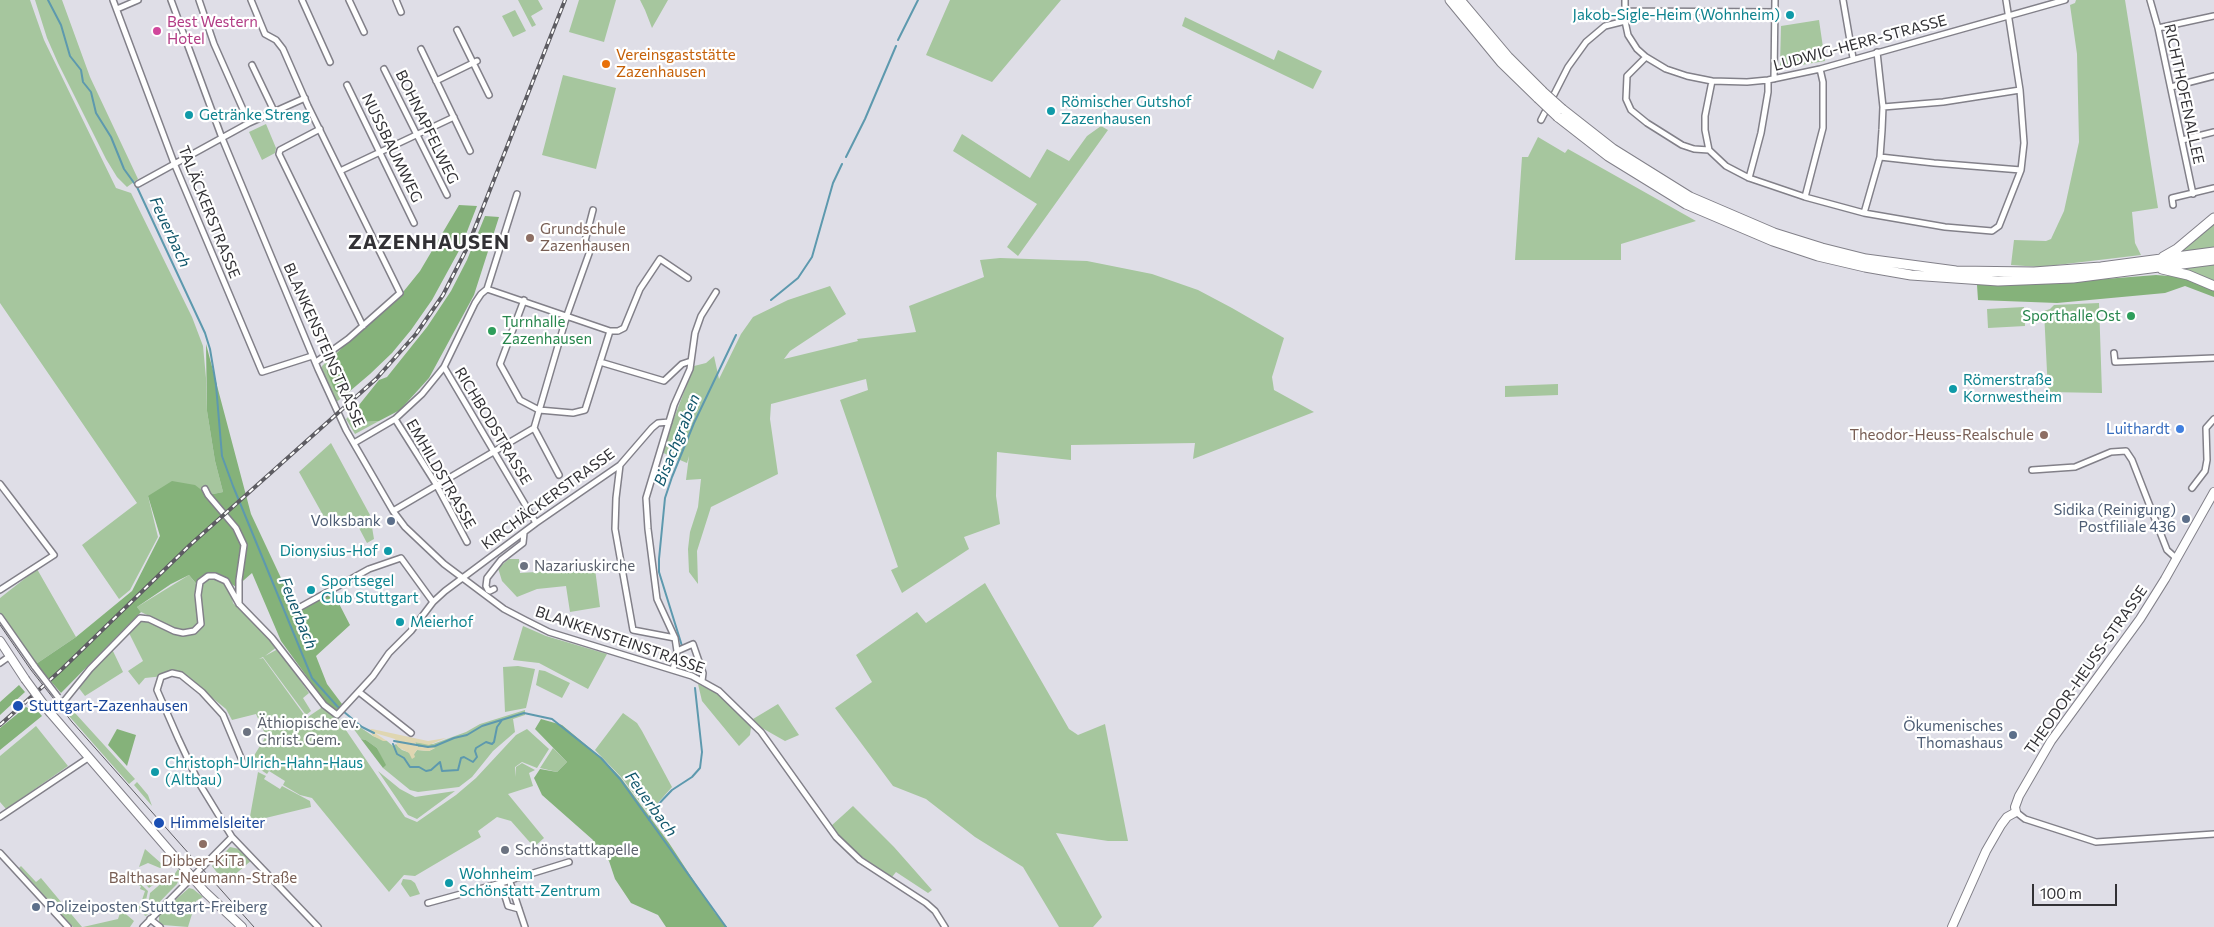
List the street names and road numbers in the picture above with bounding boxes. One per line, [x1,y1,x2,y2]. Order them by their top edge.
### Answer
street label: LUDWIG-HERR-STRASSE [1771,11,1949,75]
street label: RICHTHOFENALLEE [2160,22,2208,166]
street label: BOHNAPFELWEG [392,67,462,187]
street label: NUSSBAUMWEG [358,91,426,205]
street label: TALÄCKERSTRASSE [174,143,244,281]
street label: BLANKENSTEINSTRASSE [280,260,368,430]
street label: RICHBODSTRASSE [451,364,535,488]
street label: EMHILDSTRASSE [402,416,480,532]
street label: KIRCHÄCKERSTRASSE [478,445,618,553]
street label: THEODOR-HEUSS-STRASSE [2021,582,2151,758]
street label: BLANKENSTEINSTRASSE [533,603,707,677]

